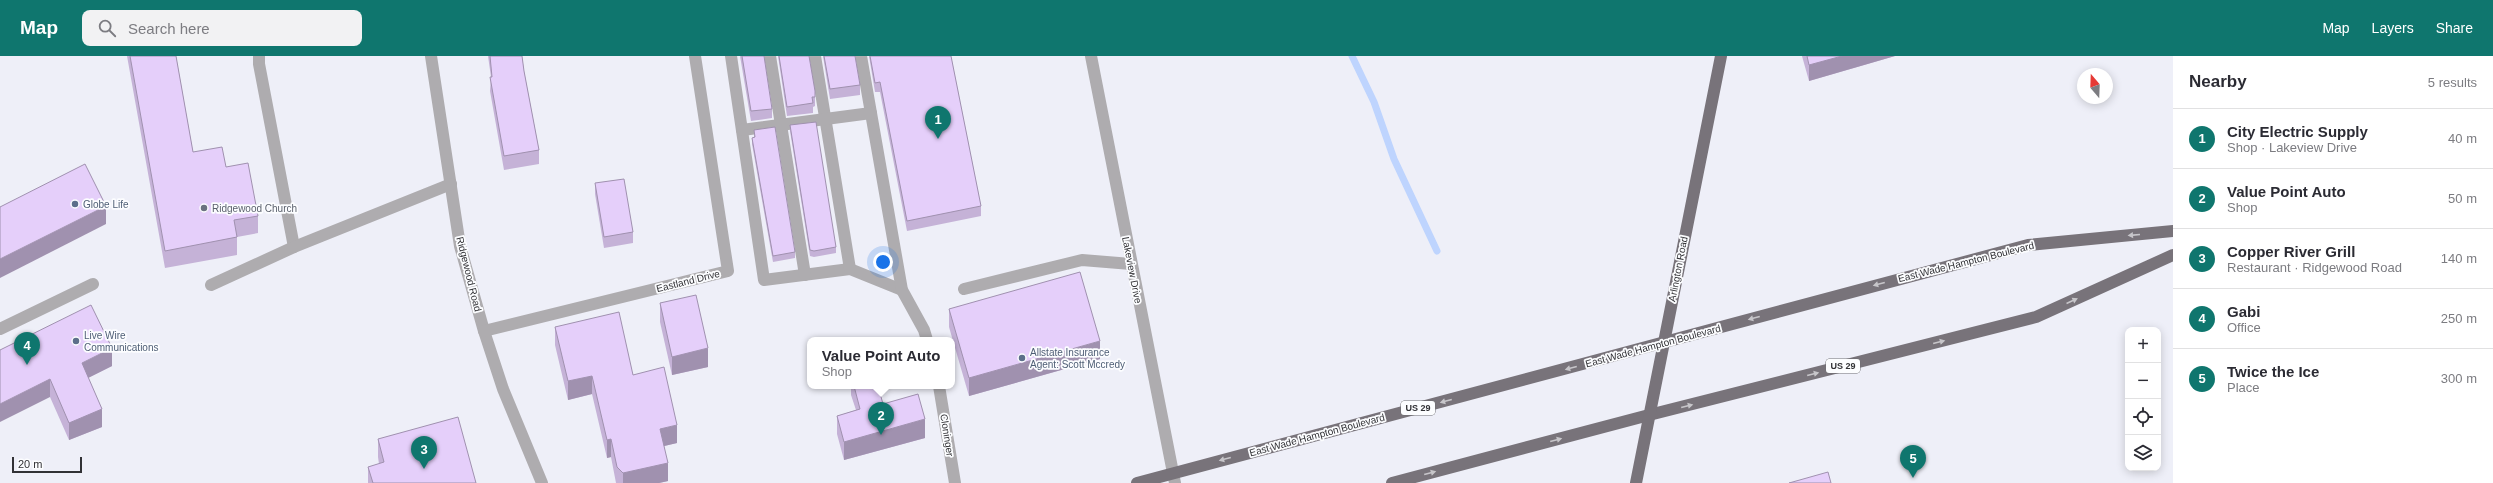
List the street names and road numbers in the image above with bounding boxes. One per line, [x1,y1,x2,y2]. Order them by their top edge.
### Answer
street label: Ridgewood Road [454,235,484,313]
street label: Arlington Road [1666,235,1690,303]
street label: Lakeview Drive [1120,236,1144,305]
street label: East Wade Hampton Boulevard [1897,240,2035,284]
street label: Eastland Drive [655,268,721,294]
street label: East Wade Hampton Boulevard [1584,323,1722,369]
road number: US 29 [1826,359,1860,373]
road number: US 29 [1401,401,1435,415]
street label: East Wade Hampton Boulevard [1248,412,1386,458]
street label: Cloninger [938,413,956,458]

